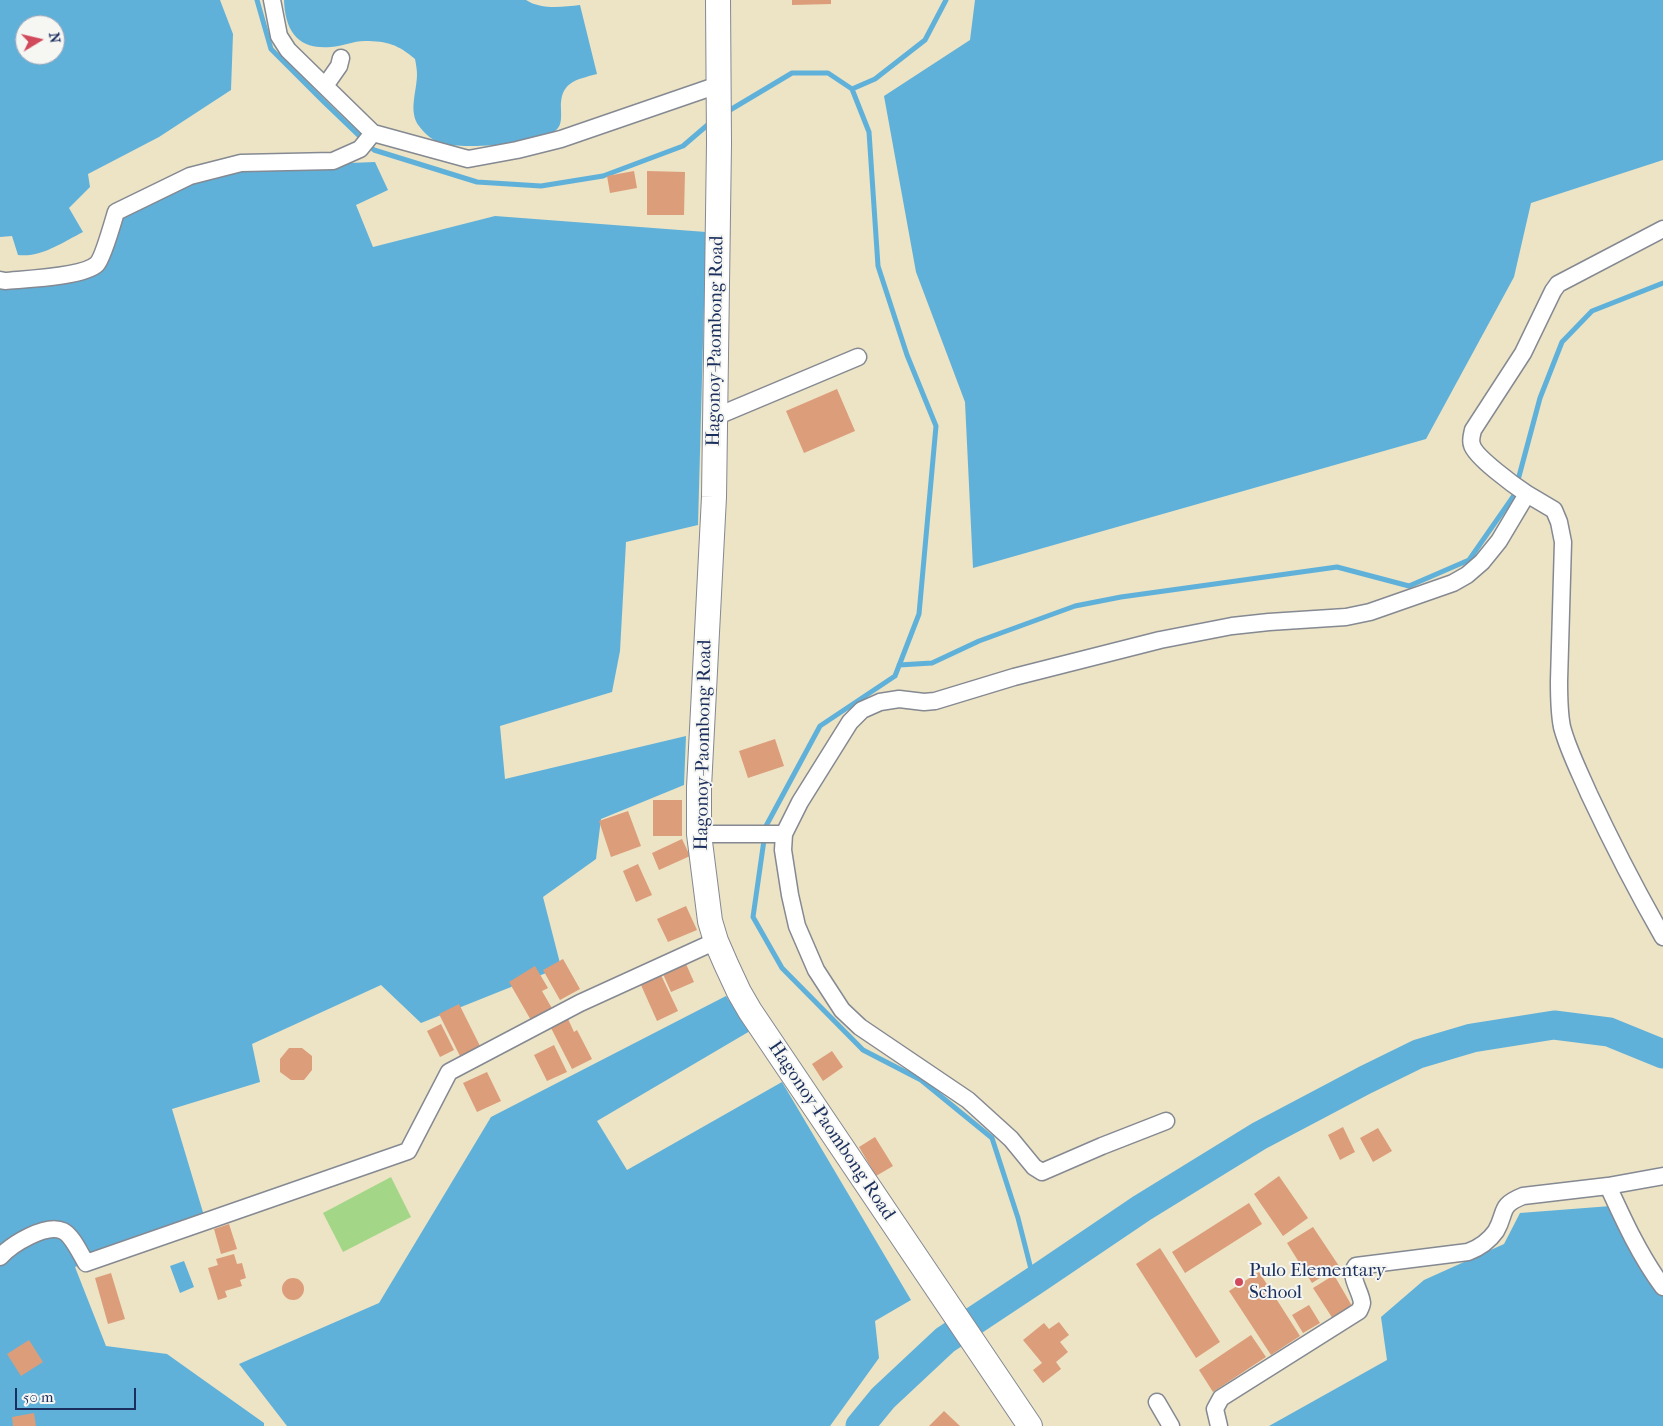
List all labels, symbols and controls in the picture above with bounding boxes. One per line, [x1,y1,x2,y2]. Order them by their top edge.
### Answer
north arrow [15,15,65,65]
text: N [45,31,64,44]
street label: Hagonoy-Paombong Road [703,235,729,447]
street label: Hagonoy-Paombong Road [691,639,717,851]
street label: Hagonoy-Paombong Road [763,1037,899,1225]
place label: Pulo Elementary School [1249,1260,1386,1304]
marker: Pulo Elementary School [1233,1276,1245,1288]
scale bar [18,1378,139,1410]
text: 50 m [23,1388,53,1406]

